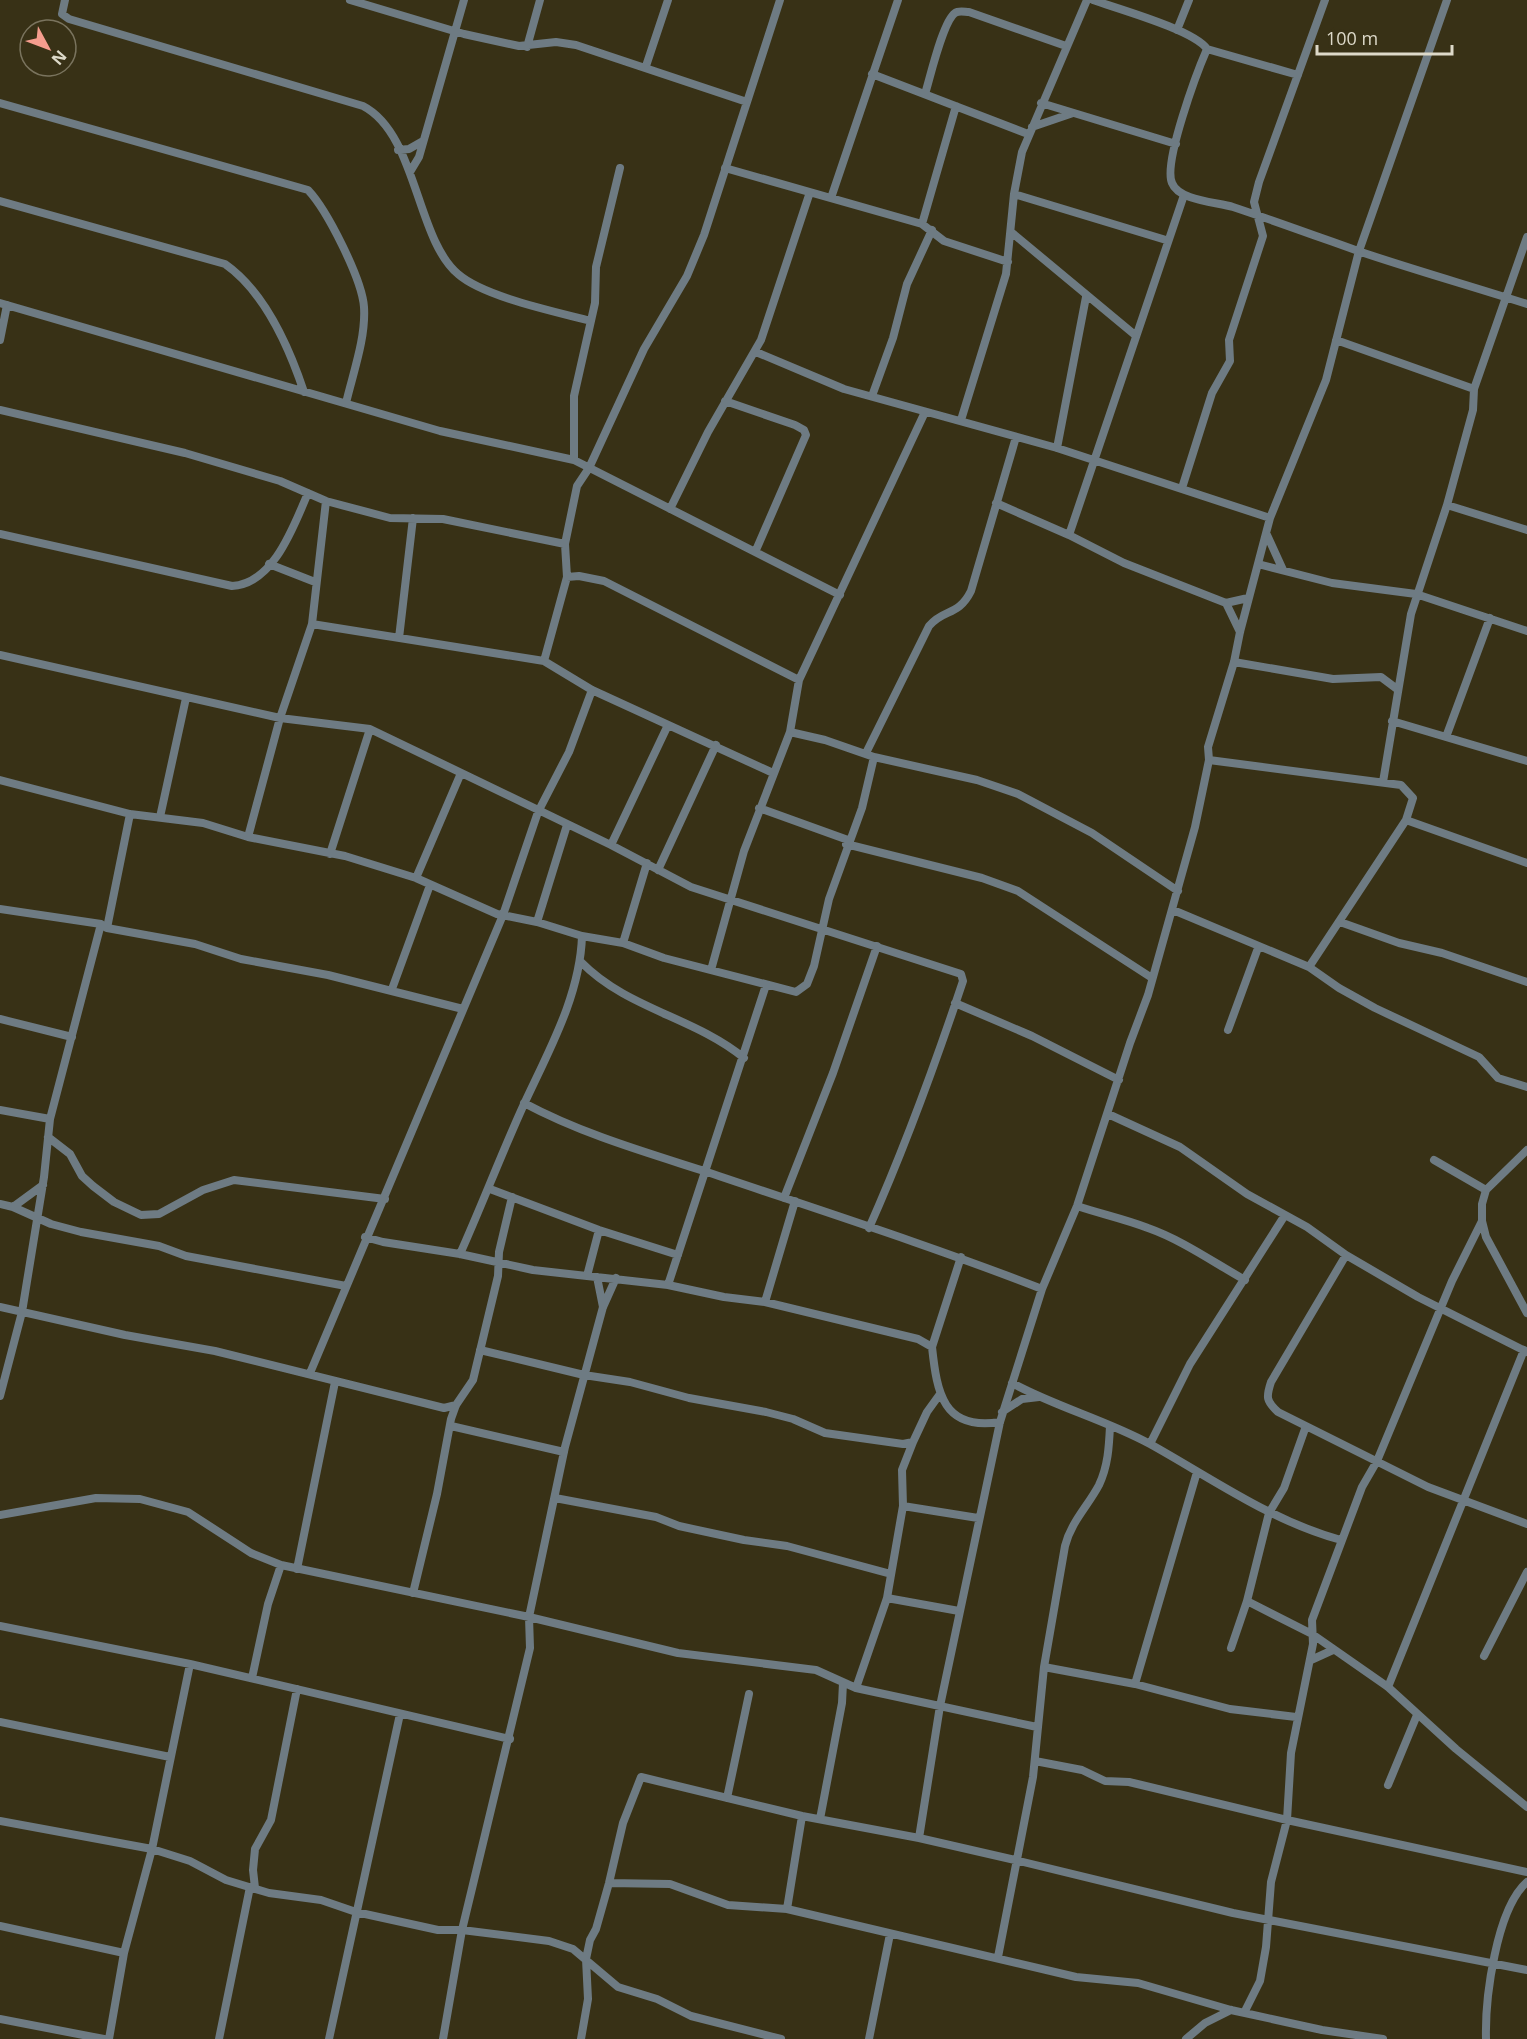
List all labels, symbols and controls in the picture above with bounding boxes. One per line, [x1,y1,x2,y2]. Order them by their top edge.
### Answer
north arrow [18,18,78,78]
scale bar [1317,18,1452,56]
text: 100 m [1326,26,1378,50]
text: N [47,46,72,70]

